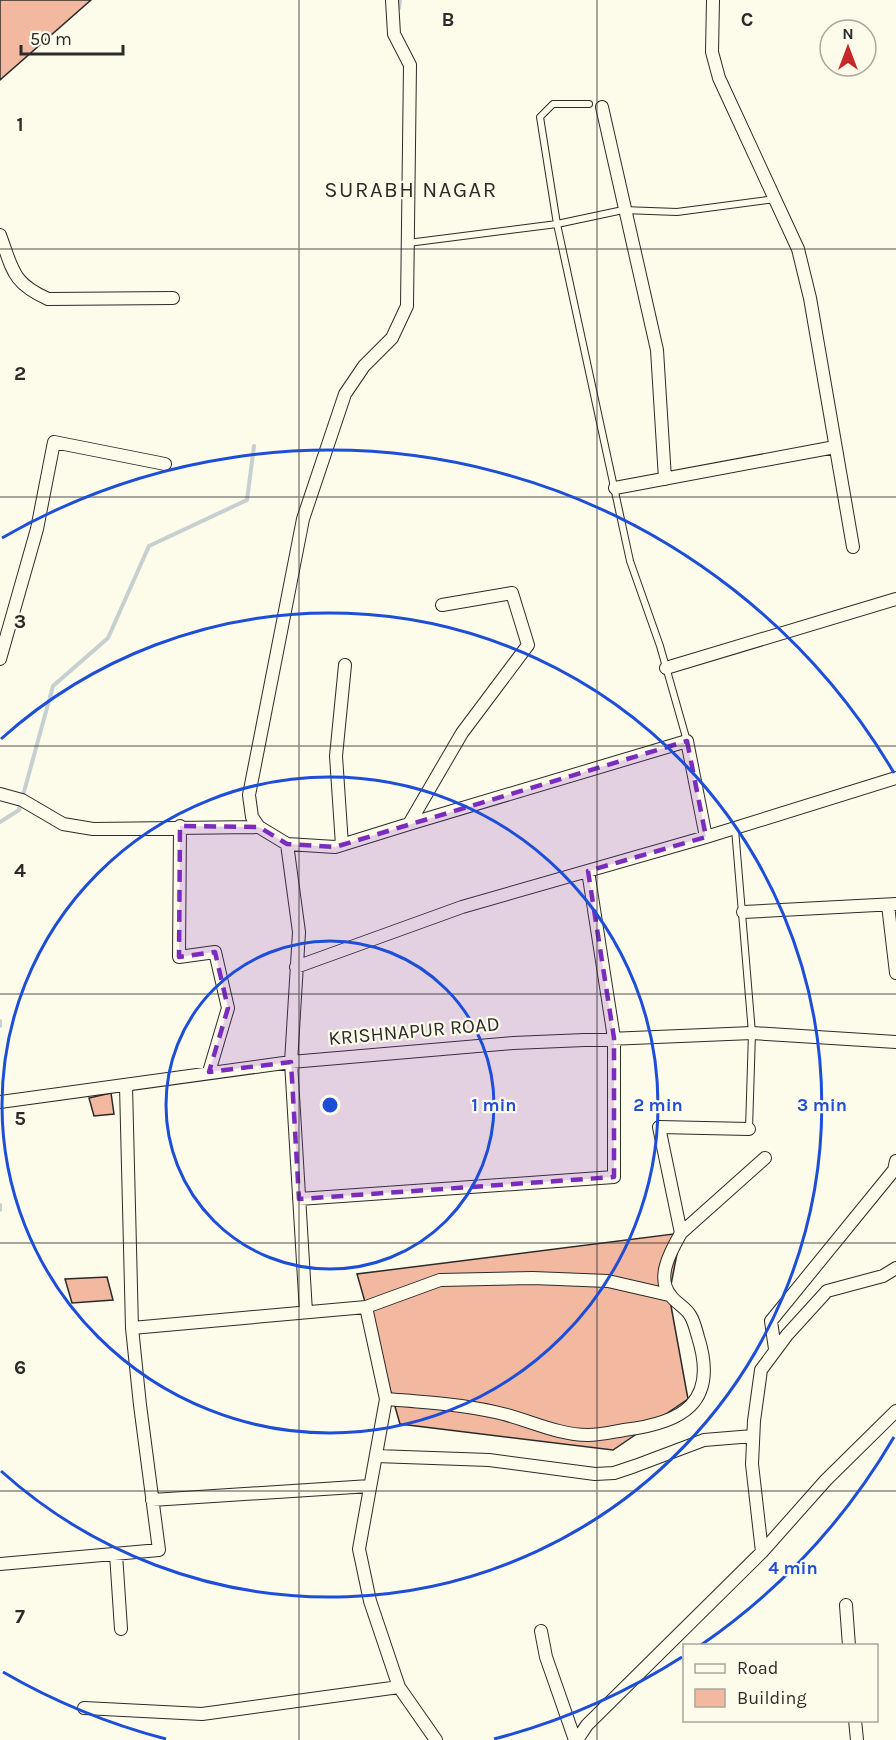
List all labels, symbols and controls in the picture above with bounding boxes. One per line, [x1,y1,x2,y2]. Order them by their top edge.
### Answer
text: B [442,8,454,31]
text: C [741,8,753,31]
scale bar [21,18,123,56]
north arrow [818,18,878,78]
text: N [842,24,854,43]
text: 50 m [30,28,72,50]
text: 1 [16,113,24,136]
district label: SURABH NAGAR [324,177,498,203]
text: 2 [14,362,26,385]
text: 3 [14,610,26,633]
text: 4 [14,859,26,882]
street label: KRISHNAPUR ROAD [328,1012,500,1050]
text: 1 min [471,1094,517,1116]
text: 2 min [633,1094,683,1116]
text: 3 min [797,1094,847,1116]
centre of rings [320,1095,340,1115]
text: 5 [14,1107,26,1130]
text: 6 [14,1356,26,1379]
text: 4 min [768,1557,818,1579]
text: 7 [15,1605,25,1628]
legend [683,1644,878,1722]
text: Road [737,1657,778,1679]
text: Building [737,1687,807,1709]

